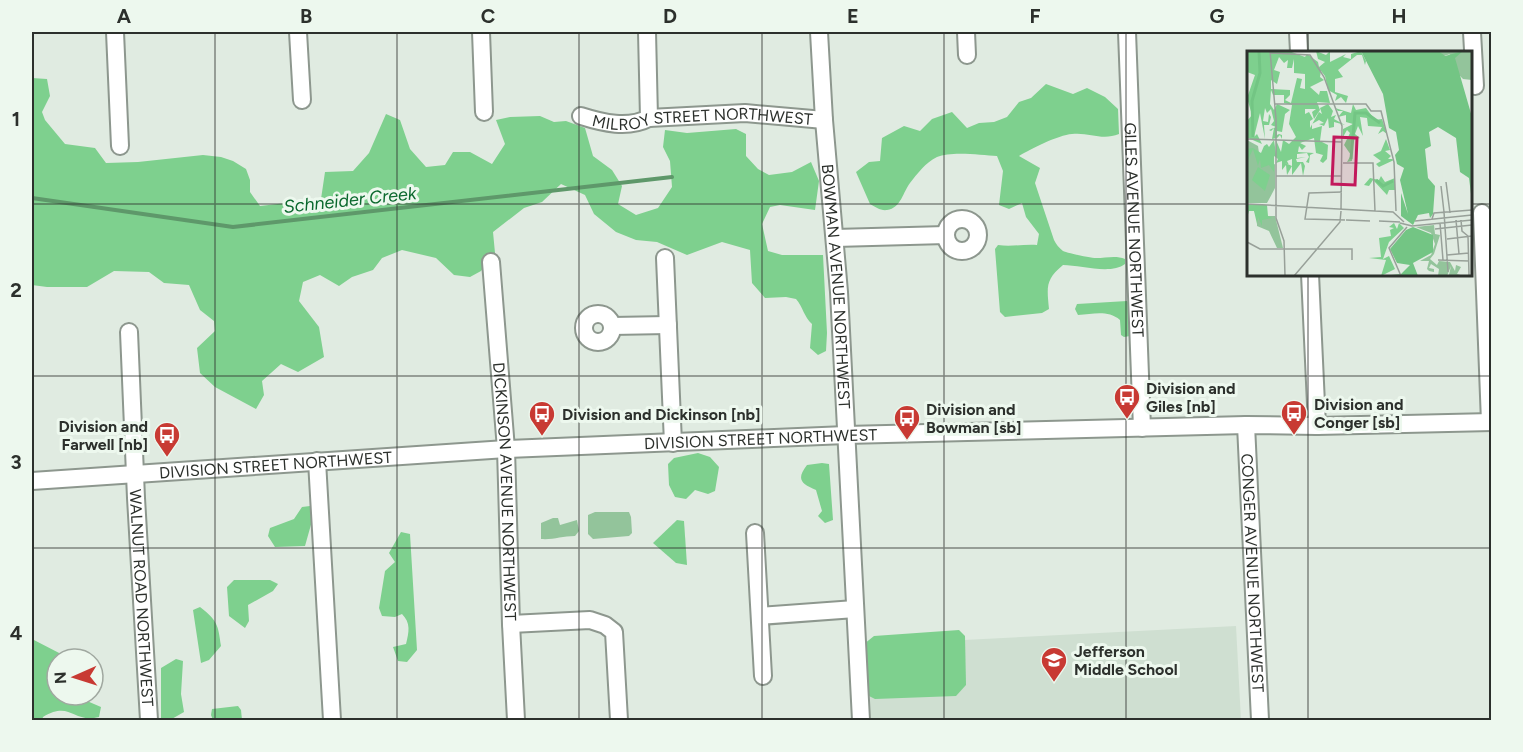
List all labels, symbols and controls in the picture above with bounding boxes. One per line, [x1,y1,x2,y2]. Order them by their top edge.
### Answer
text: A [117,4,132,28]
text: B [300,4,312,28]
text: C [481,4,495,28]
text: D [663,4,677,28]
text: E [847,4,859,28]
text: F [1029,4,1041,28]
text: G [1210,4,1225,28]
text: H [1392,4,1407,28]
inset map [1247,51,1472,276]
street label: MILROY STREET NORTHWEST [590,104,814,134]
text: 1 [12,107,20,131]
street label: GILES AVENUE NORTHWEST [1120,122,1148,338]
street label: BOWMAN AVENUE NORTHWEST [818,163,854,409]
water label: Schneider Creek [282,182,419,218]
text: 2 [10,278,22,302]
street label: DICKINSON AVENUE NORTHWEST [489,361,520,621]
place label: Division and Giles [nb] [1146,379,1235,416]
bus stop icon: Division and Giles [nb] [1112,382,1142,420]
place label: Division and Conger [sb] [1314,395,1403,432]
bus stop icon: Division and Conger [sb] [1279,398,1309,436]
bus stop icon: Division and Dickinson [nb] [527,399,557,437]
place label: Division and Bowman [sb] [926,400,1021,437]
bus stop icon: Division and Bowman [sb] [892,403,922,441]
place label: Division and Dickinson [nb] [562,405,761,424]
place label: Division and Farwell [nb] [59,417,148,454]
bus stop icon: Division and Farwell [nb] [152,420,182,458]
street label: DIVISION STREET NORTHWEST [644,425,878,453]
street label: DIVISION STREET NORTHWEST [158,448,393,482]
text: 3 [10,450,22,474]
street label: CONGER AVENUE NORTHWEST [1237,453,1268,693]
street label: WALNUT ROAD NORTHWEST [126,489,157,707]
text: 4 [10,621,23,645]
place label: Jefferson Middle School [1074,642,1178,679]
school or university icon: Jefferson Middle School [1039,645,1069,683]
north arrow [45,647,105,707]
text: N [51,671,70,684]

